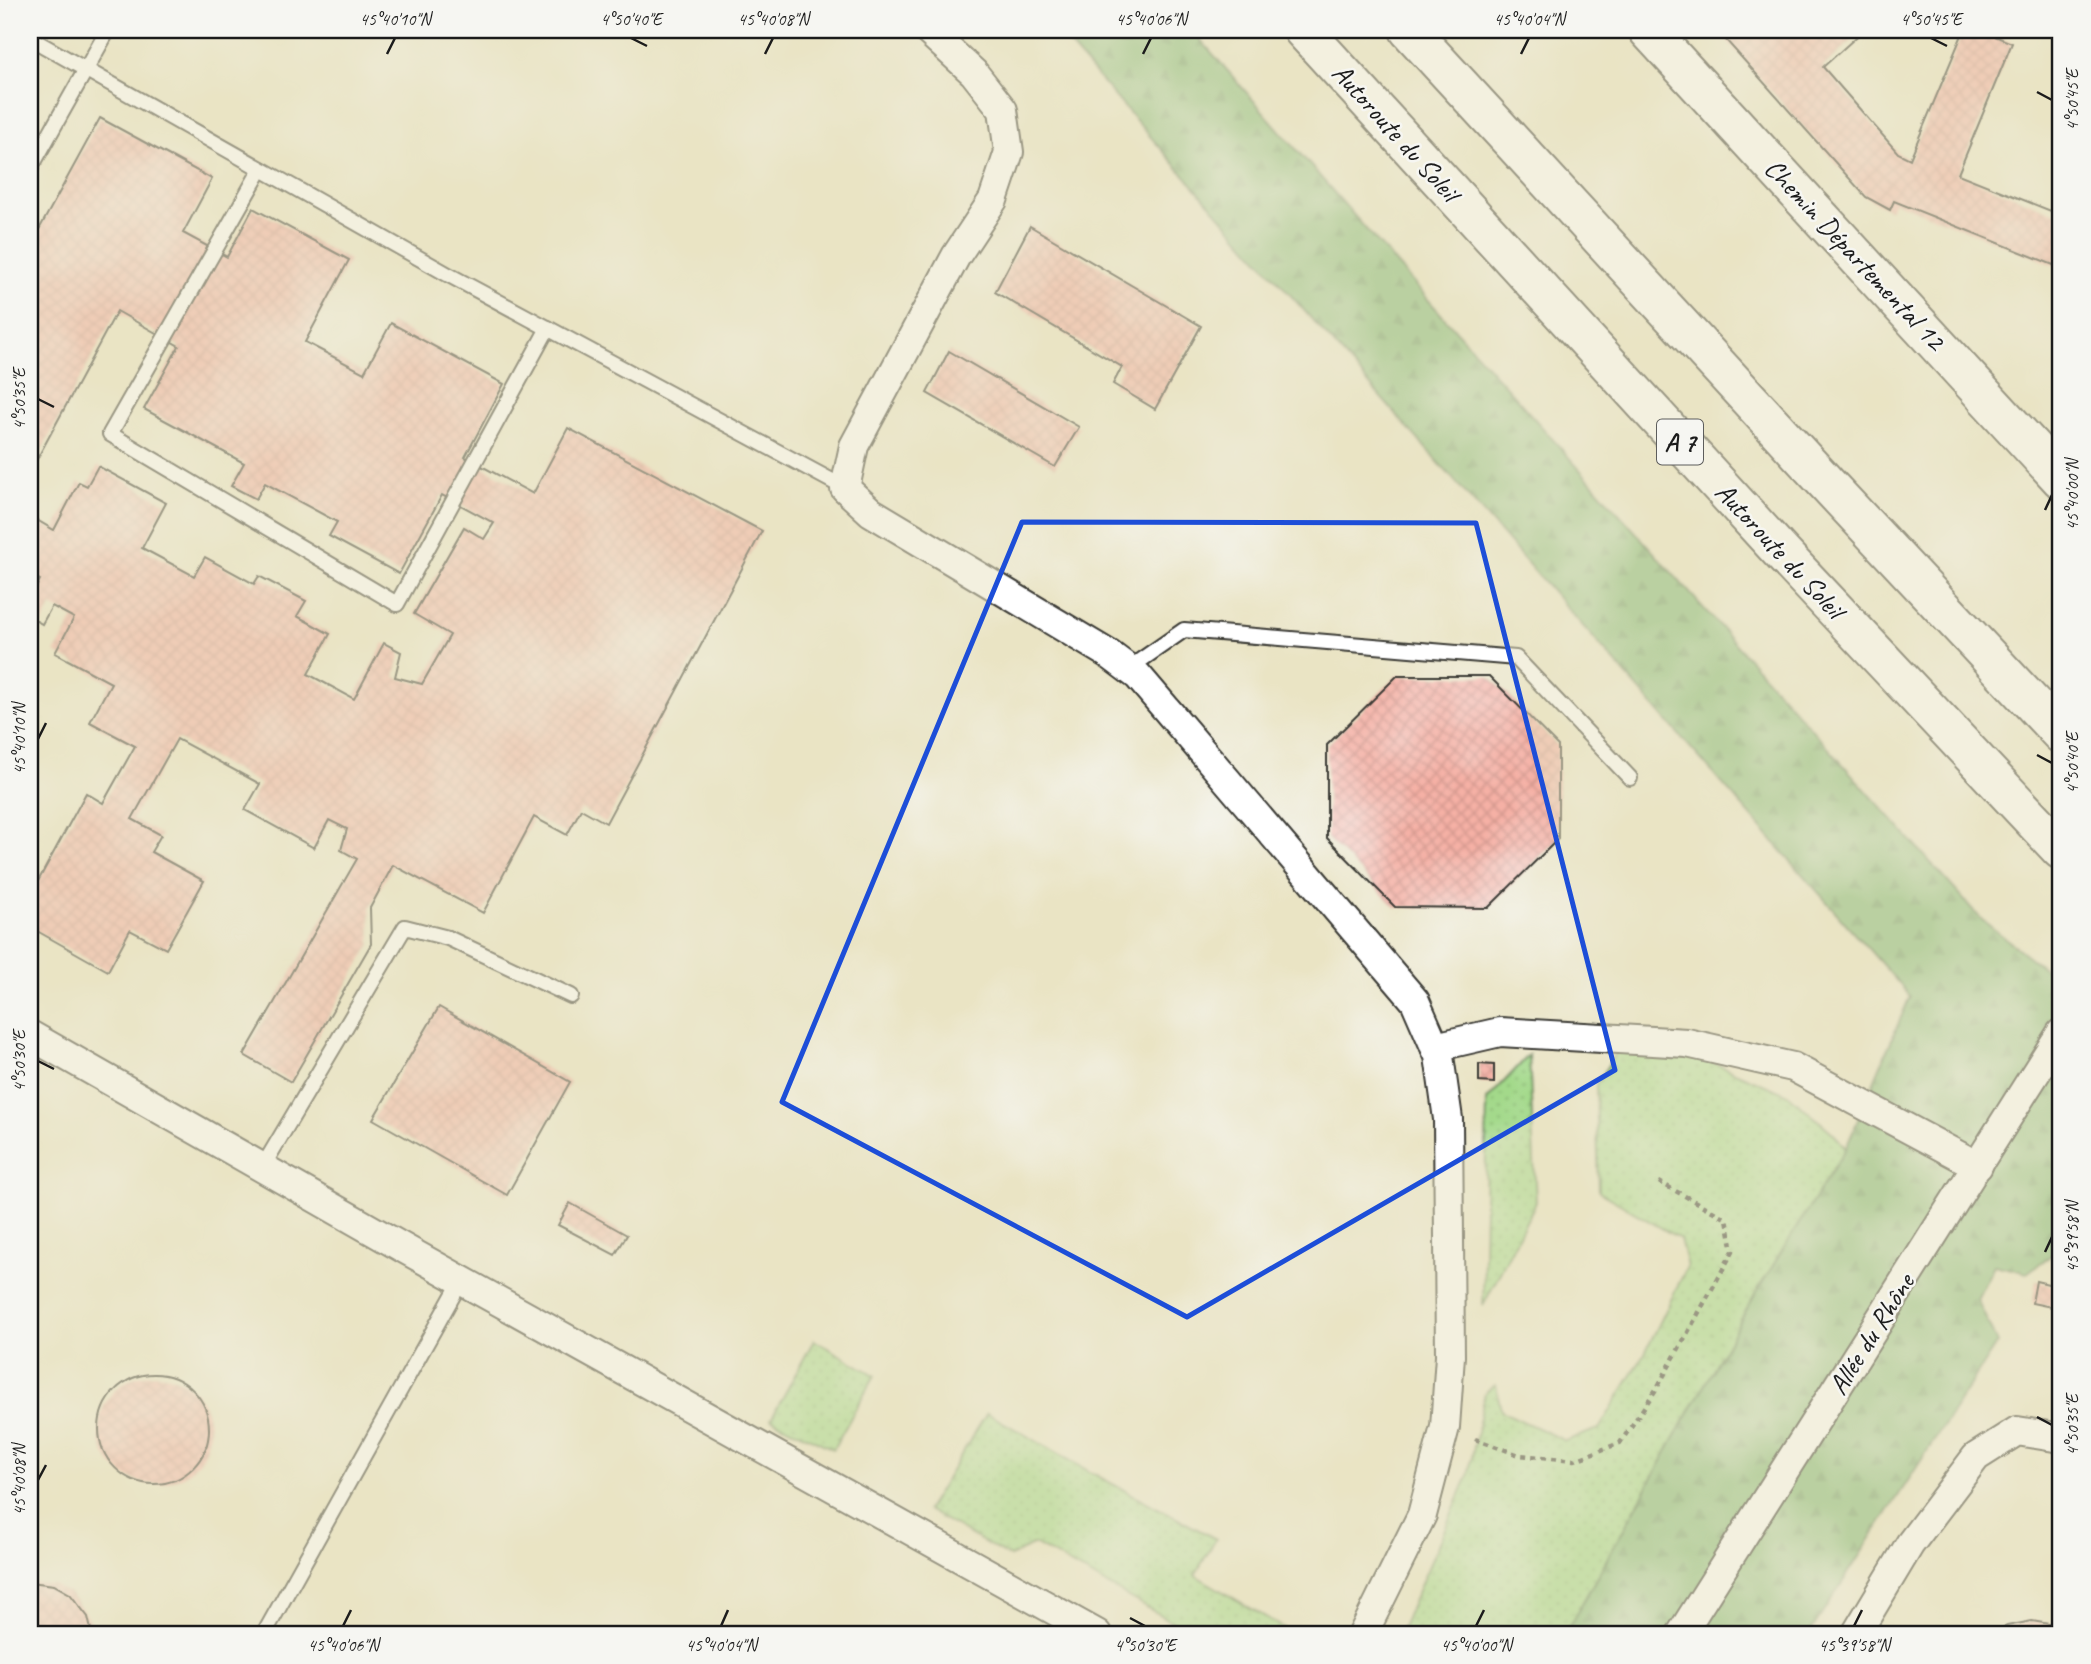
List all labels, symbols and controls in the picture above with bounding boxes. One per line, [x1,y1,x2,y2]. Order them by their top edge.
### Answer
text: 45°40'10"N [360,8,434,30]
text: 4°50'40"E [600,8,664,30]
text: 45°40'08"N [738,8,812,30]
text: 45°40'06"N [1116,8,1190,30]
text: 45°40'04"N [1494,8,1568,30]
text: 4°50'45"E [1900,8,1964,30]
street label: Autoroute du Soleil [1325,56,1471,212]
text: 4°50'45"E [2061,67,2083,131]
street label: Chemin Départemental 12 [1757,151,1954,359]
text: 4°50'35"E [8,366,30,430]
road number: A 7 [1657,420,1703,464]
text: 45°40'00"N [2061,456,2083,530]
street label: Autoroute du Soleil [1708,474,1856,629]
text: 45°40'10"N [8,700,30,774]
text: 4°50'40"E [2061,730,2083,794]
text: 4°50'30"E [8,1028,30,1092]
text: 45°39'58"N [2061,1198,2083,1272]
street label: Allée du Rhône [1820,1265,1923,1401]
text: 4°50'35"E [2061,1392,2083,1456]
text: 45°40'08"N [8,1441,30,1515]
text: 45°40'06"N [308,1634,382,1656]
text: 45°40'04"N [686,1634,760,1656]
text: 4°50'30"E [1114,1634,1178,1656]
text: 45°40'00"N [1441,1634,1515,1656]
text: 45°39'58"N [1819,1634,1893,1656]

